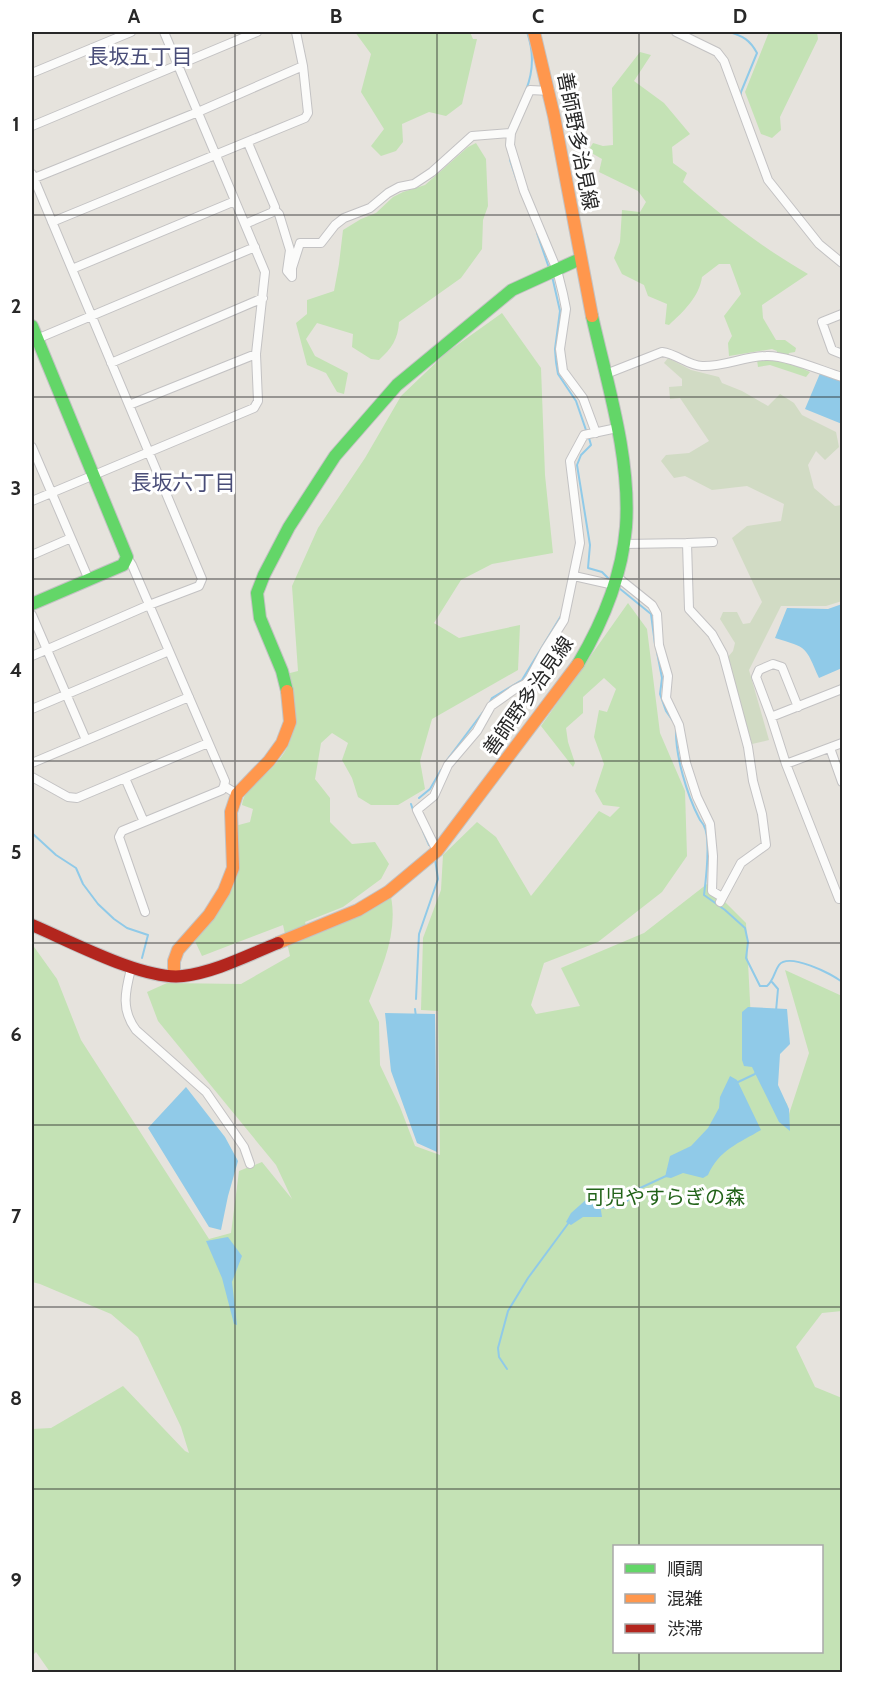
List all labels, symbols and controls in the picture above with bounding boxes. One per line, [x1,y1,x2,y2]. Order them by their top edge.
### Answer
text: A [128,4,141,28]
text: B [330,4,342,28]
text: C [532,4,544,28]
text: D [733,4,747,28]
district label: 長坂五丁目 [88,44,193,69]
street label: 善師野多治見線 [553,70,603,212]
text: 1 [12,112,20,136]
text: 2 [11,294,21,318]
district label: 長坂六丁目 [131,470,236,495]
text: 3 [11,476,21,500]
street label: 善師野多治見線 [478,632,578,760]
text: 4 [10,658,22,682]
text: 5 [11,840,21,864]
text: 6 [10,1022,22,1046]
park label: 可児やすらぎの森 [585,1185,745,1209]
text: 7 [11,1204,22,1228]
text: 8 [10,1386,22,1410]
legend [613,1545,823,1653]
text: 順調 [667,1558,703,1580]
text: 9 [10,1568,22,1592]
text: 混雑 [667,1588,703,1610]
text: 渋滞 [667,1618,703,1640]

